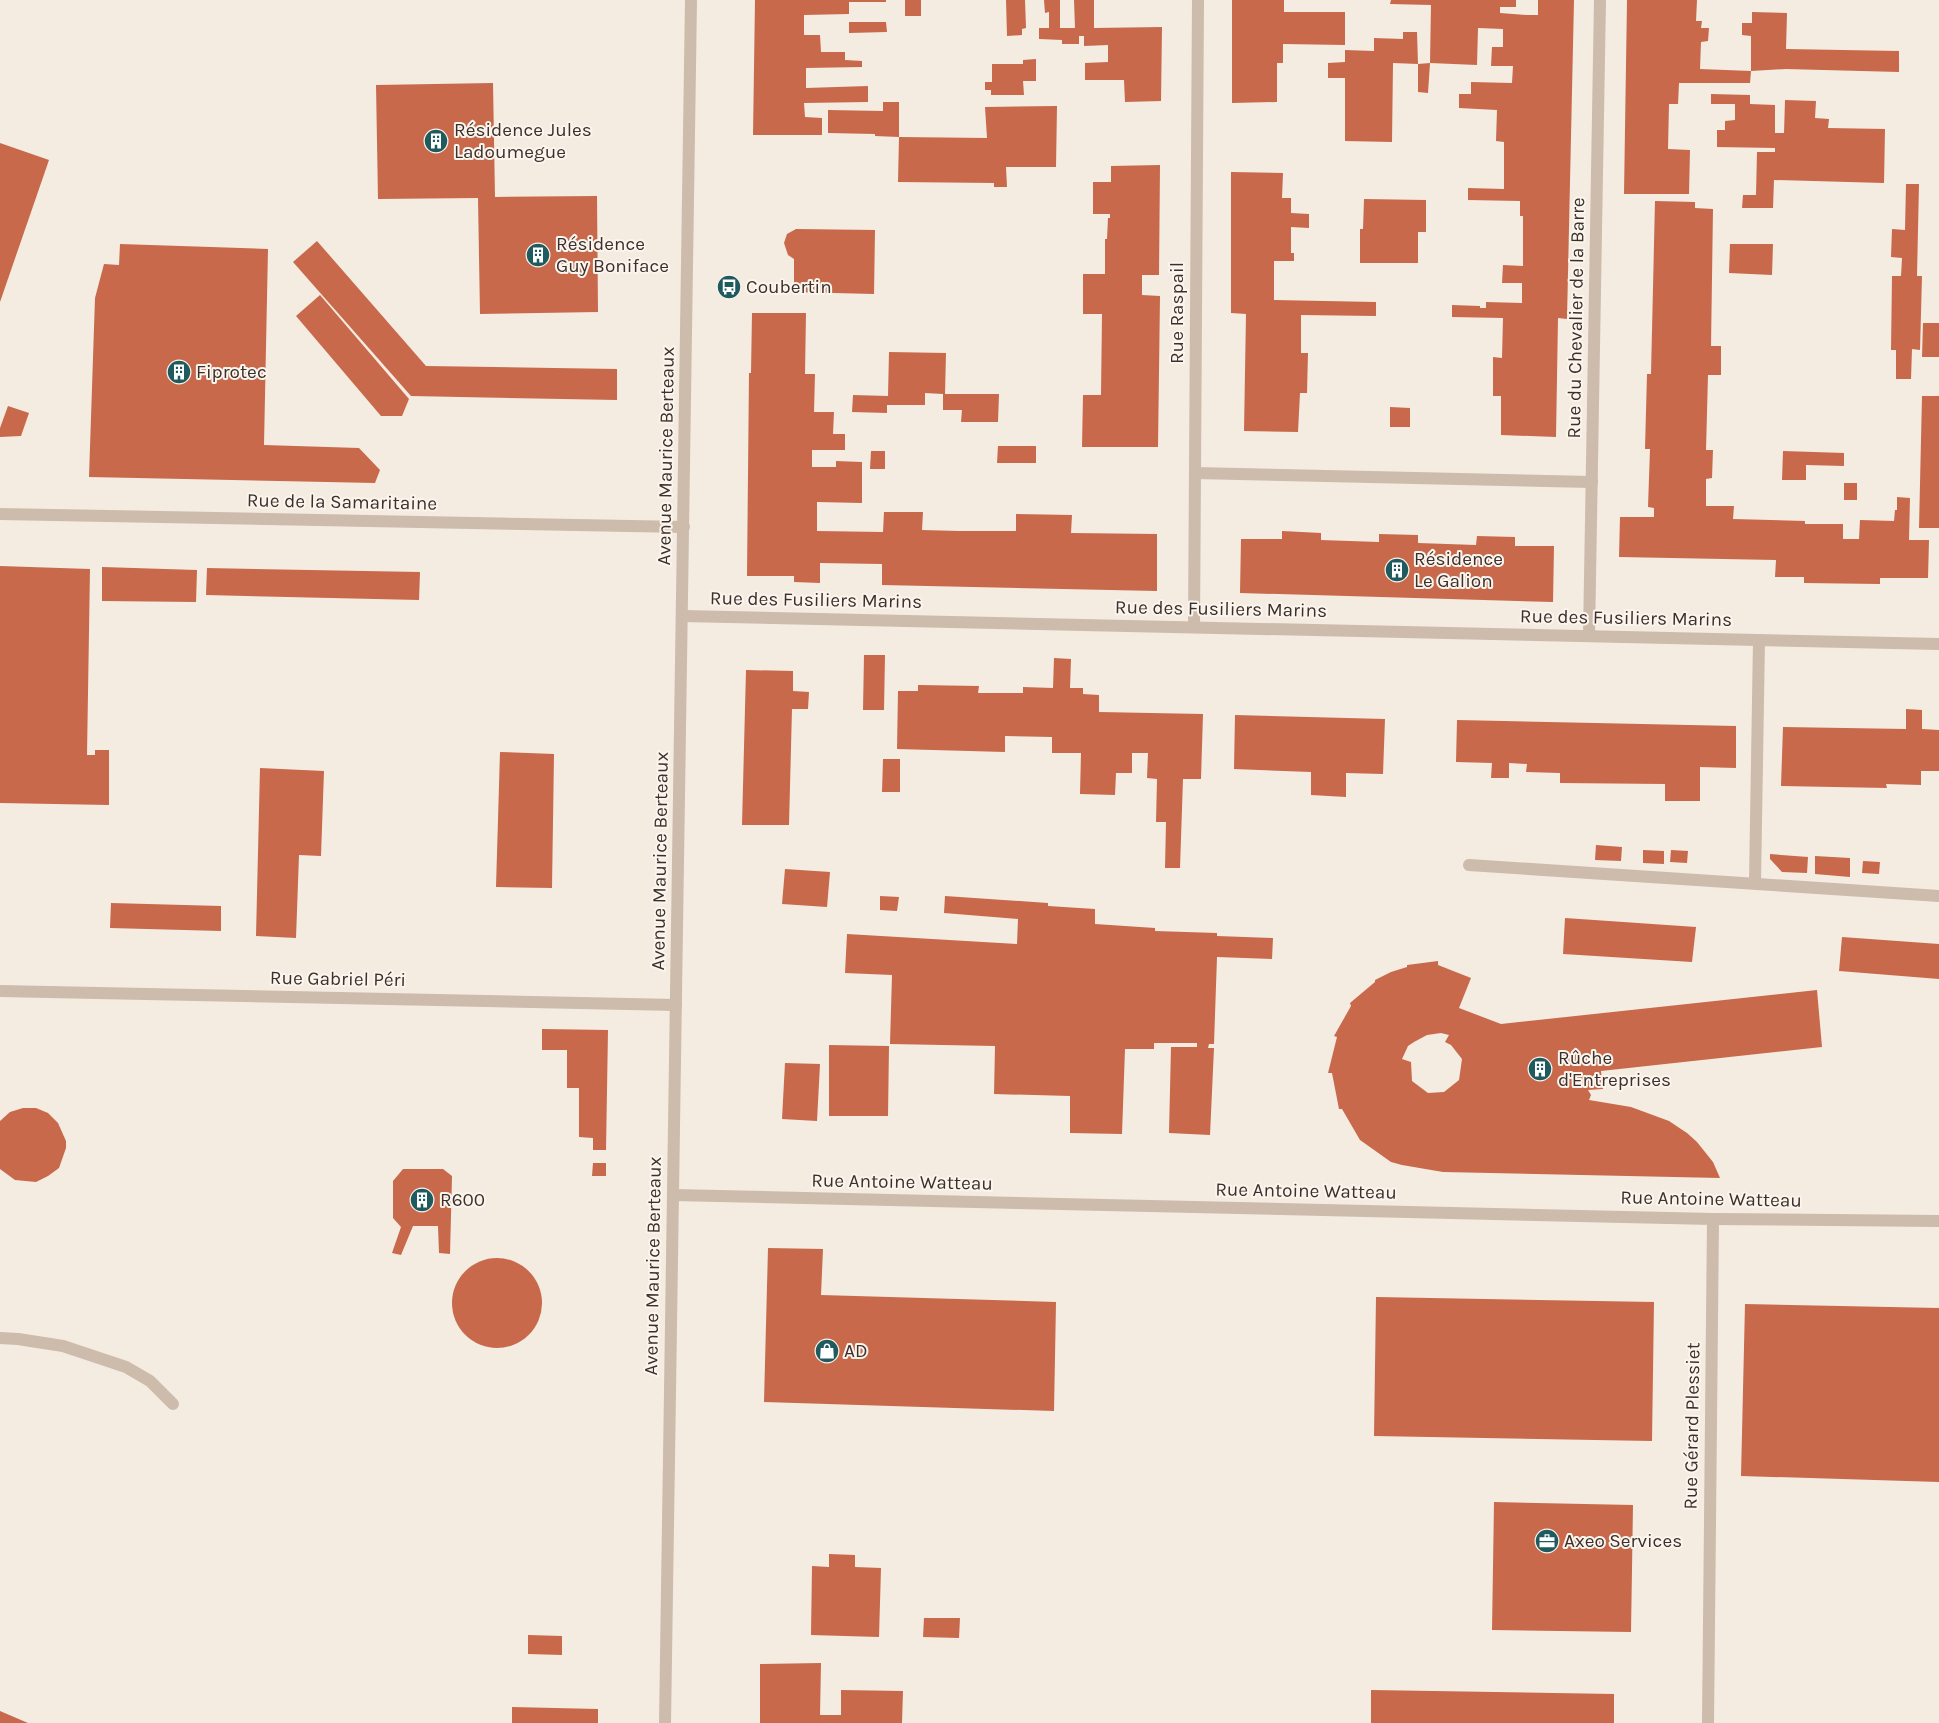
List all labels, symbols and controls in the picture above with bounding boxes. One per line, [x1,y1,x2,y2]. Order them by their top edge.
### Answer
place label: Résidence Jules Ladoumegue [454,119,592,163]
building icon: Résidence Jules Ladoumegue [423,128,449,154]
street label: Rue du Chevalier de la Barre [1563,197,1589,439]
place label: Résidence Guy Boniface [556,233,669,277]
building icon: Résidence Guy Boniface [525,242,551,268]
street label: Rue Raspail [1166,262,1188,364]
bus stop icon: Coubertin [716,274,742,300]
place label: Coubertin [746,276,832,298]
street label: Avenue Maurice Berteaux [653,346,679,566]
building icon: Fiprotec [166,359,192,385]
place label: Fiprotec [196,361,267,383]
street label: Rue de la Samaritaine [247,489,437,515]
place label: Résidence Le Galion [1414,548,1503,592]
building icon: Résidence Le Galion [1384,557,1410,583]
street label: Rue des Fusiliers Marins [710,587,922,613]
street label: Rue des Fusiliers Marins [1115,596,1327,622]
street label: Rue des Fusiliers Marins [1520,605,1732,631]
street label: Avenue Maurice Berteaux [647,751,673,971]
street label: Rue Gabriel Péri [270,967,406,991]
place label: Rûche d'Entreprises [1558,1047,1671,1091]
building icon: Rûche d'Entreprises [1527,1056,1553,1082]
street label: Avenue Maurice Berteaux [640,1156,666,1376]
street label: Rue Antoine Watteau [811,1169,993,1195]
street label: Rue Antoine Watteau [1215,1178,1397,1204]
street label: Rue Antoine Watteau [1620,1186,1802,1212]
building icon: R600 [409,1187,435,1213]
place label: R600 [440,1189,485,1211]
shop icon: AD [814,1338,840,1364]
place label: AD [844,1340,867,1362]
street label: Rue Gérard Plessiet [1680,1342,1704,1510]
office icon: Axeo Services [1534,1528,1560,1554]
place label: Axeo Services [1564,1530,1682,1552]

